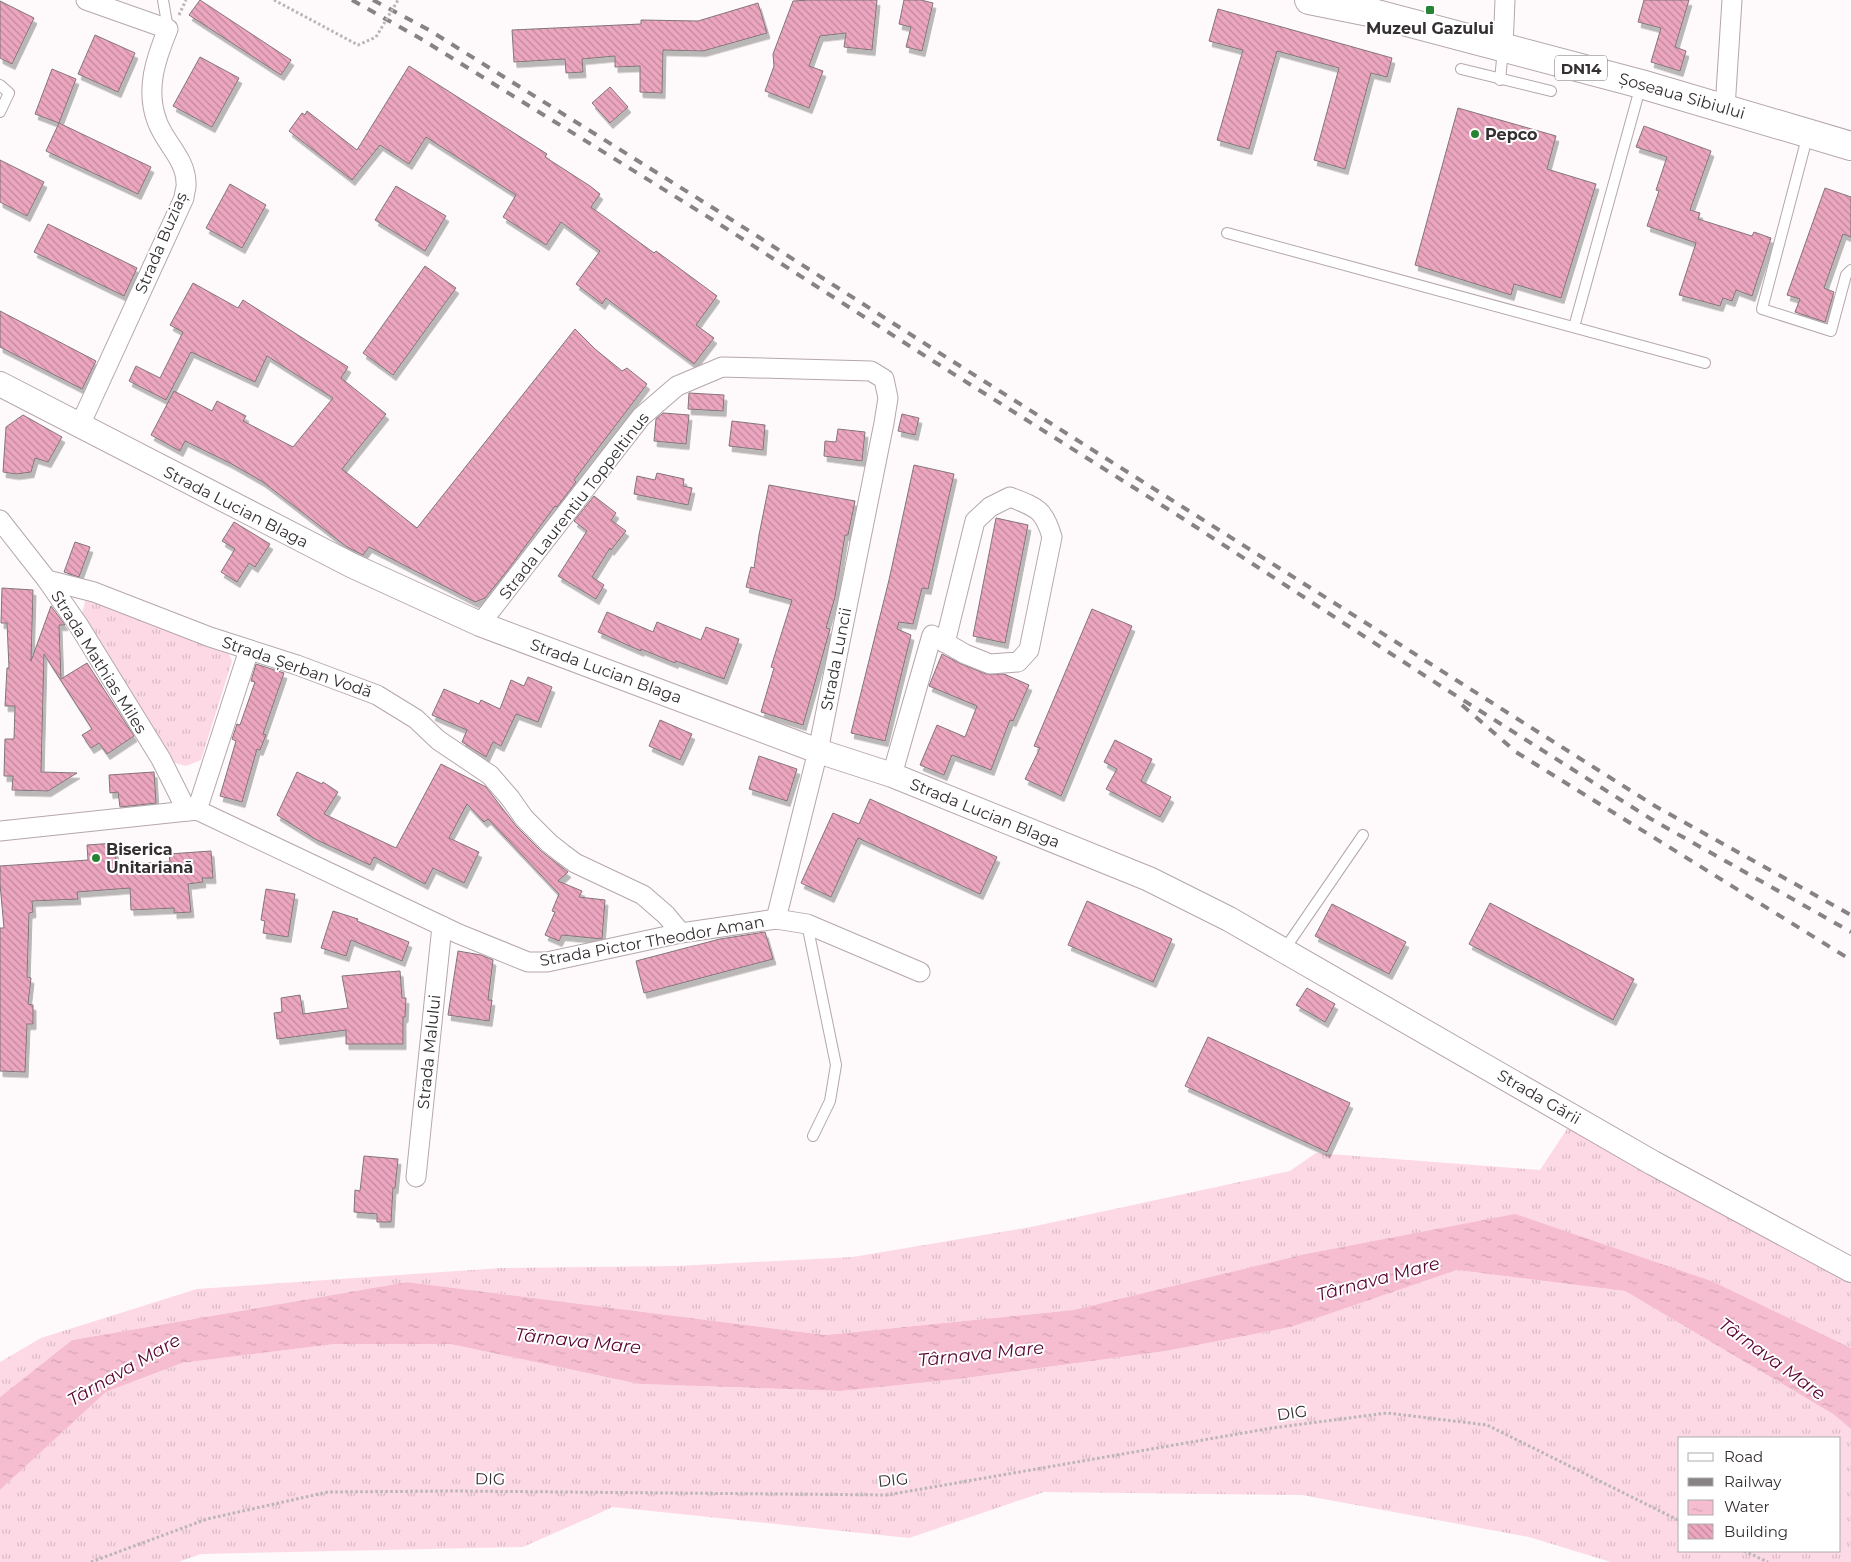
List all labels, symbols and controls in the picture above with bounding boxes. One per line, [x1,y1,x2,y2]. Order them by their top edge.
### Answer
marker: Muzeul Gazului [1424,4,1436,16]
place label: Muzeul Gazului [1366,19,1494,38]
road number: DN14 [1555,56,1607,80]
street label: Șoseaua Sibiului [1616,69,1747,124]
place label: Pepco [1485,125,1538,144]
marker: Pepco [1469,128,1481,140]
street label: Strada Buziaș [131,189,192,297]
street label: Strada Laurentiu Toppeltinus [495,409,653,603]
street label: Strada Lucian Blaga [160,462,312,552]
street label: Strada Mathias Miles [47,587,151,737]
street label: Strada Luncii [817,606,855,712]
street label: Strada Șerban Vodă [219,632,375,703]
street label: Strada Lucian Blaga [528,635,684,707]
street label: Strada Lucian Blaga [907,774,1063,852]
place label: Biserica Unitariană [106,840,193,877]
marker: Biserica Unitariană [90,852,102,864]
street label: Strada Pictor Theodor Aman [538,912,766,970]
street label: Strada Malului [414,994,444,1110]
street label: Strada Gării [1494,1066,1584,1128]
water label: Târnava Mare [1314,1252,1442,1306]
water label: Târnava Mare [1714,1313,1830,1405]
water label: Târnava Mare [514,1323,642,1359]
water label: Târnava Mare [64,1329,184,1411]
water label: Târnava Mare [917,1336,1045,1372]
street label: DIG [1276,1401,1308,1425]
legend [1678,1437,1841,1552]
text: Road [1724,1447,1763,1466]
street label: DIG [475,1469,505,1489]
street label: DIG [877,1469,909,1491]
text: Railway [1724,1472,1782,1491]
text: Water [1724,1497,1770,1516]
text: Building [1724,1522,1788,1541]

